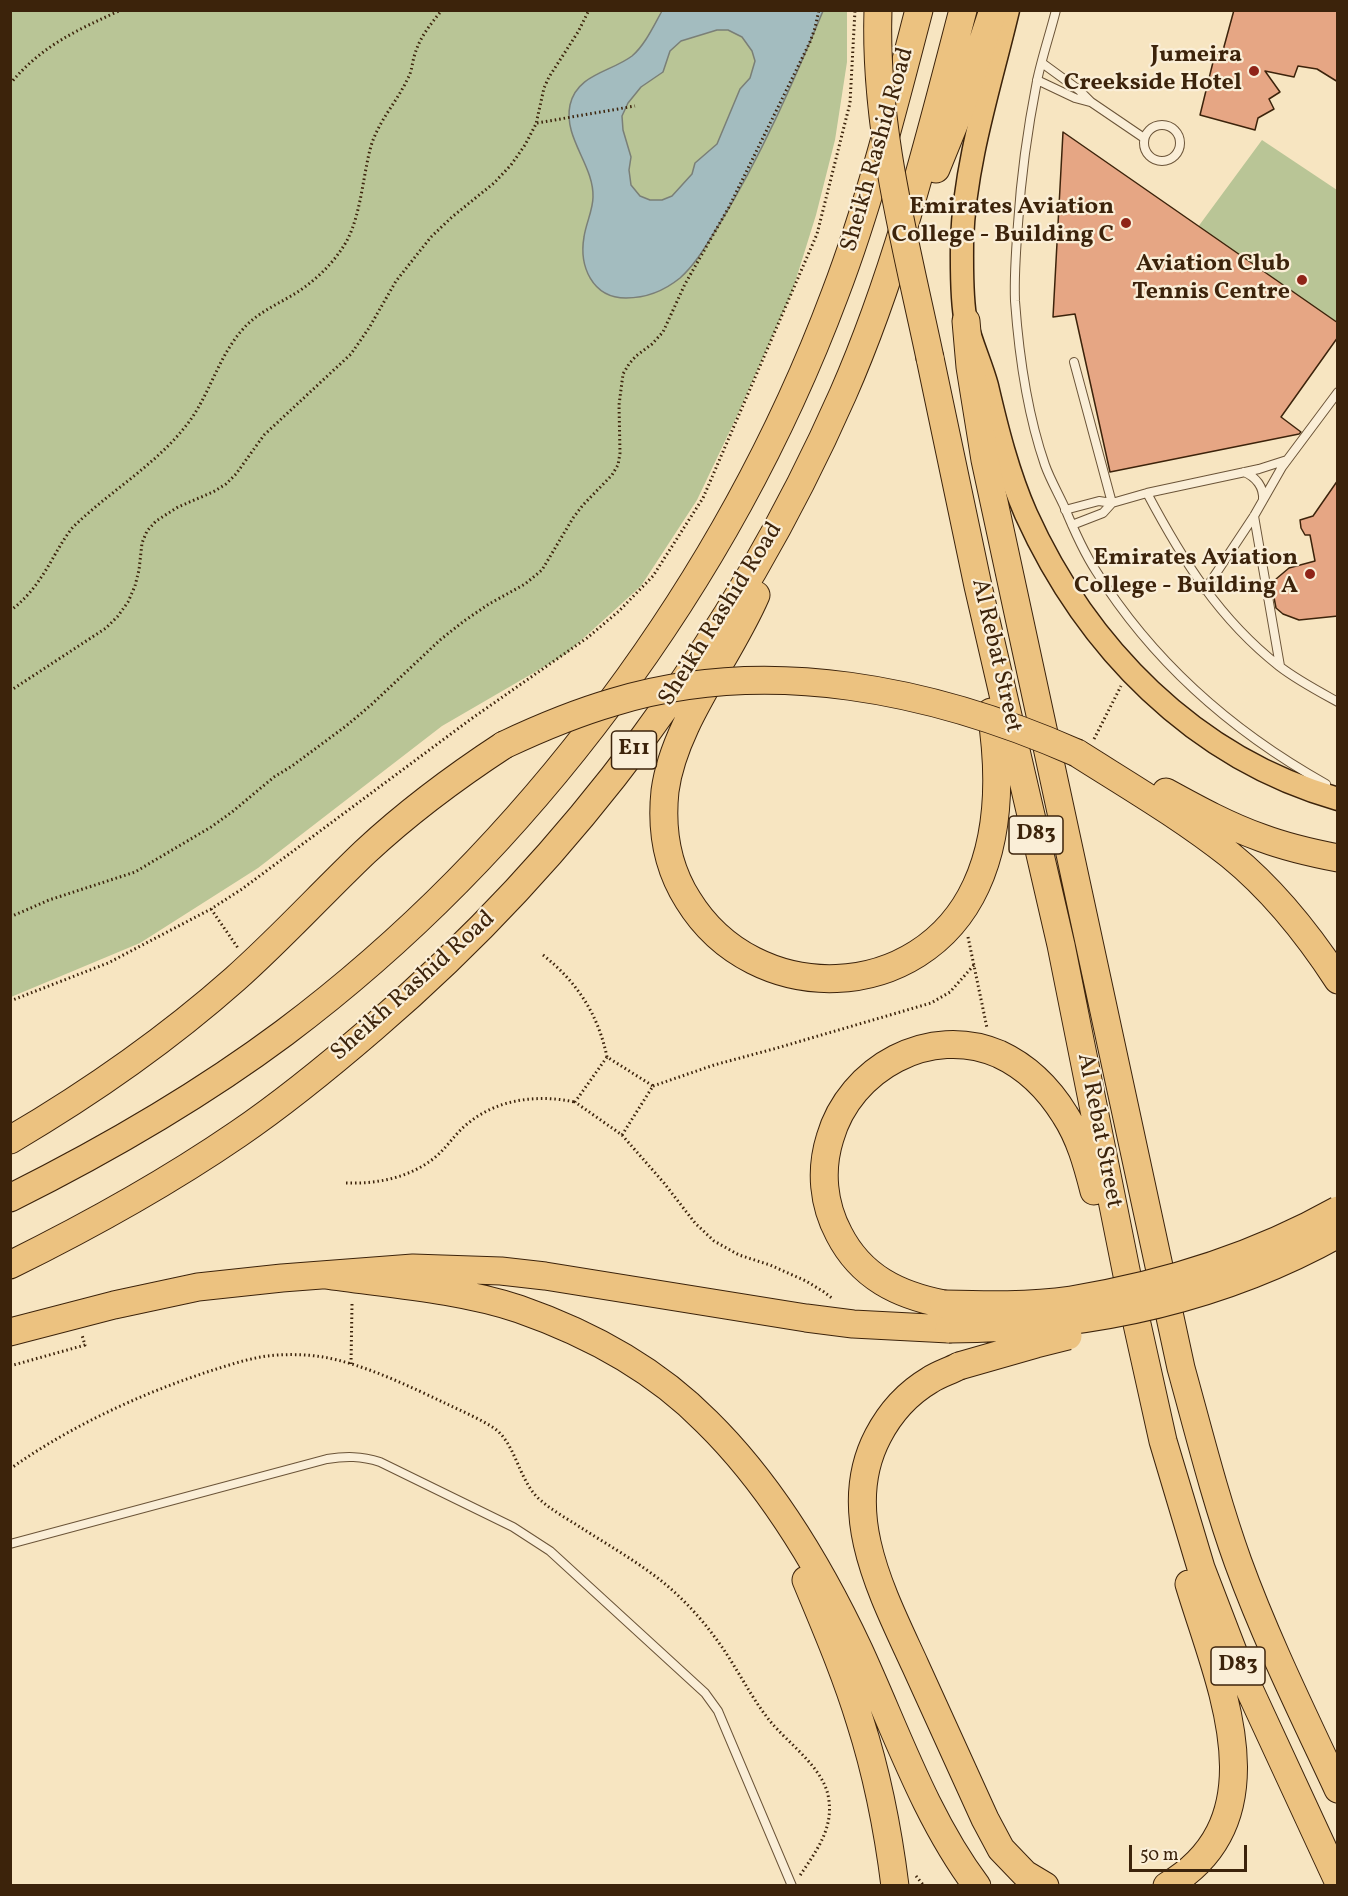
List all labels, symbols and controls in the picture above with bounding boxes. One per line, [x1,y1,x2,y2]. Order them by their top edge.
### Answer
place label: Jumeira Creekside Hotel [1064,43,1242,99]
street label: Sheikh Rashid Road [836,45,922,255]
marker: Jumeira Creekside Hotel [1247,64,1261,78]
place label: Emirates Aviation College - Building C [892,195,1114,251]
marker: Emirates Aviation College - Building C [1119,216,1133,230]
place label: Aviation Club Tennis Centre [1132,252,1290,308]
marker: Aviation Club Tennis Centre [1295,273,1309,287]
street label: Sheikh Rashid Road [654,518,790,712]
place label: Emirates Aviation College - Building A [1074,546,1298,602]
marker: Emirates Aviation College - Building A [1303,567,1317,581]
street label: Al Rebat Street [963,576,1027,736]
road number: E11 [612,731,656,769]
road number: D83 [1009,816,1063,854]
street label: Sheikh Rashid Road [326,906,502,1068]
street label: Al Rebat Street [1069,1051,1127,1211]
road number: D83 [1211,1647,1265,1685]
scale bar [1132,1833,1250,1871]
text: 50 m [1140,1843,1179,1868]

